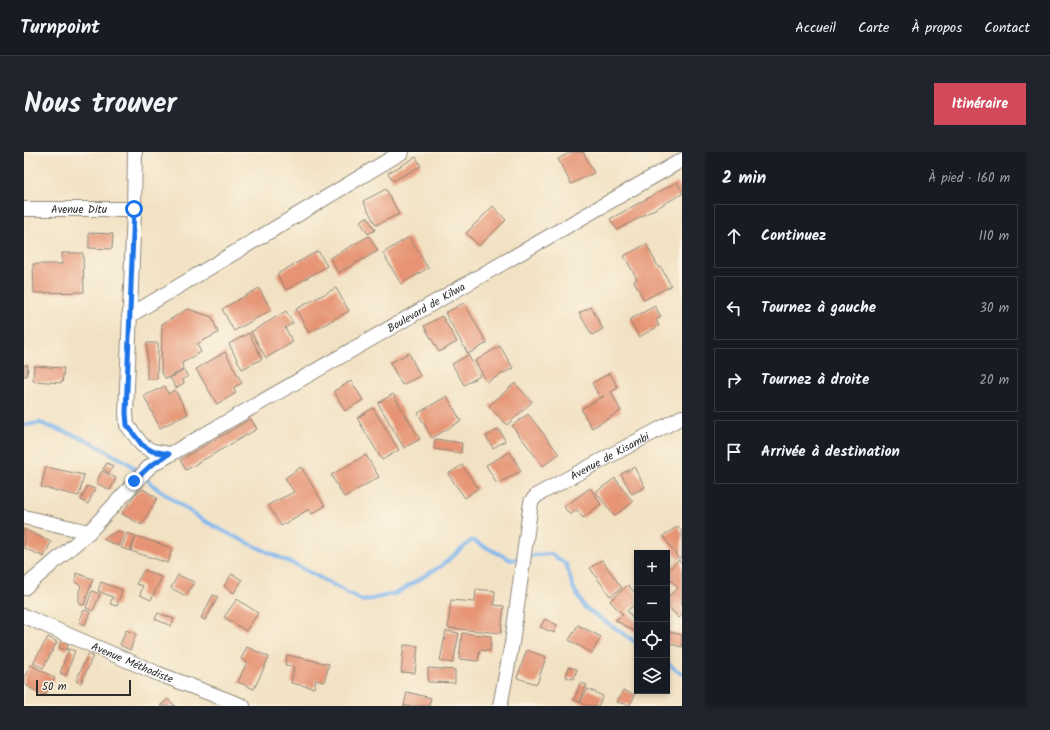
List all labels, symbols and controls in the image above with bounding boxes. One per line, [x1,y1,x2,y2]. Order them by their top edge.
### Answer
text: Turnpoint [20,13,100,43]
text: Accueil [795,17,836,39]
text: Carte [858,17,889,39]
text: À propos [911,17,962,39]
text: Contact [984,17,1030,39]
text: Nous trouver [24,82,177,127]
button: Itinéraire [934,83,1026,125]
text: 2 min [722,165,766,192]
text: À pied · 160 m [928,168,1010,189]
route start [125,200,143,218]
street label: Avenue Ditu [51,201,108,219]
text: Continuez [761,224,826,248]
icon: ahead [723,225,745,247]
text: 110 m [979,226,1009,247]
street label: Boulevard de Kilwa [384,278,469,338]
text: Tournez à gauche [761,296,876,320]
icon: left [723,297,745,319]
text: 30 m [980,298,1009,319]
text: Tournez à droite [761,368,869,392]
icon: right [723,369,745,391]
text: 20 m [979,370,1009,391]
street label: Avenue de Kisambi [567,428,653,486]
text: Arrivée à destination [761,440,900,464]
icon: arrive [723,441,745,463]
route end [125,472,143,490]
map controls [634,550,670,694]
button: + [634,550,670,586]
button: − [634,586,670,622]
button: locate [634,622,670,658]
street label: Avenue Méthodiste [88,638,176,689]
button: layers [634,658,670,694]
scale bar [36,678,131,697]
text: 50 m [42,678,67,696]

